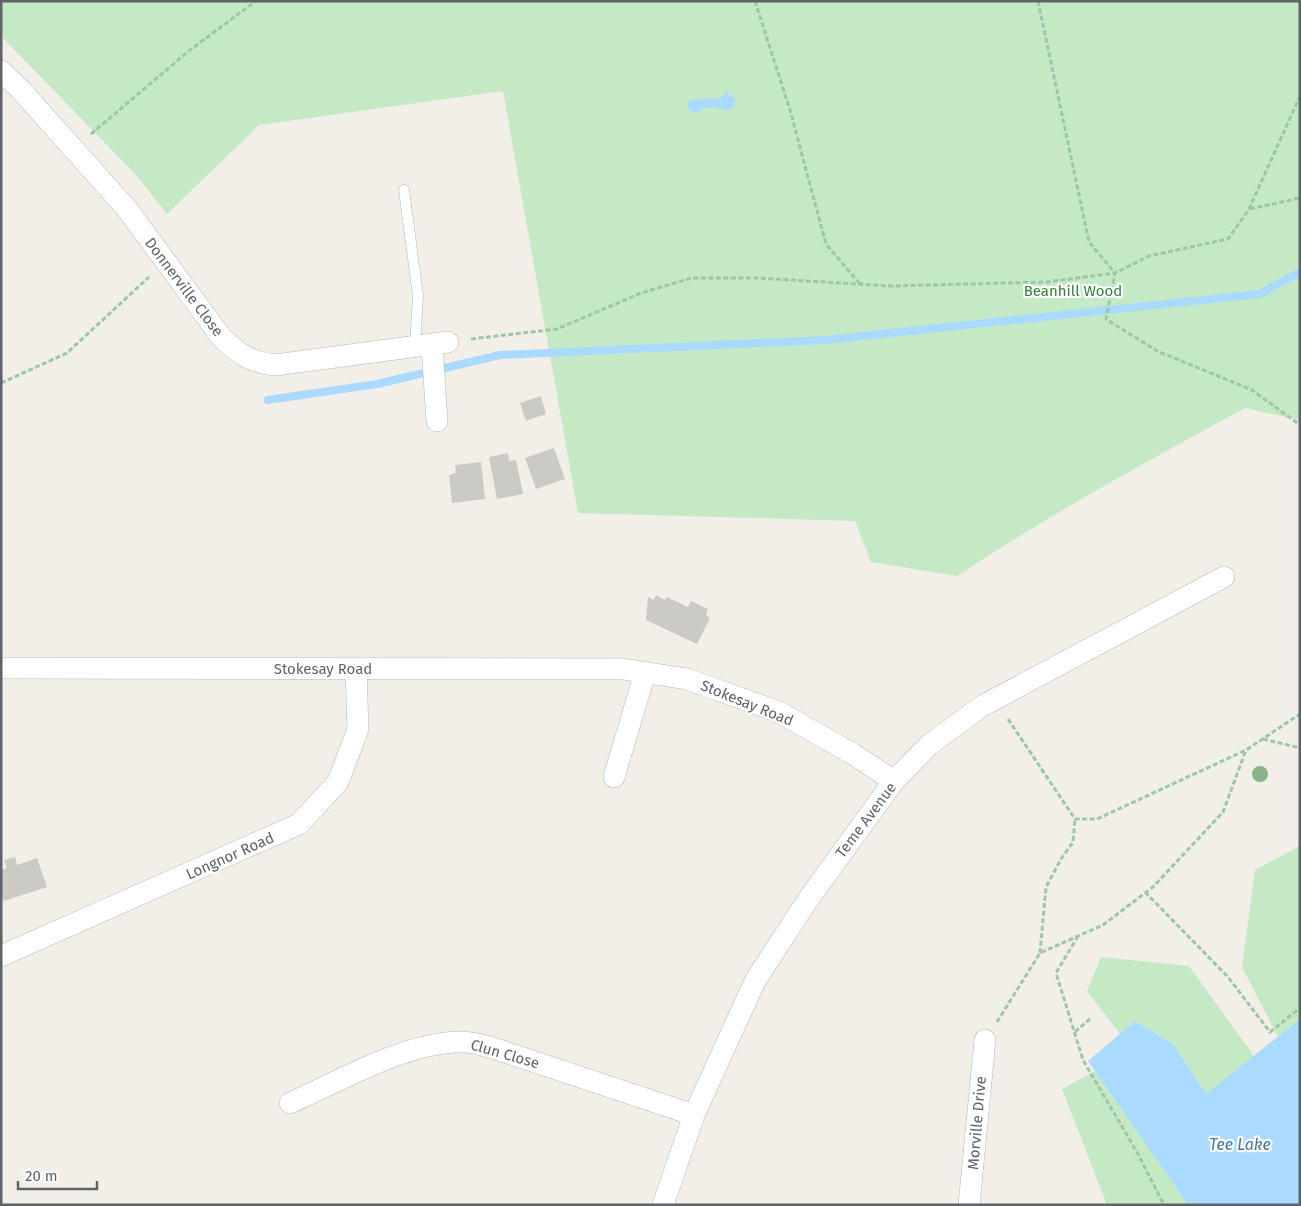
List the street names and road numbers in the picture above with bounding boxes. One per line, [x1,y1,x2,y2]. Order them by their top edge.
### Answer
street label: Donnerville Close [141,234,227,340]
street label: Stokesay Road [274,660,372,678]
street label: Stokesay Road [698,676,796,730]
street label: Teme Avenue [832,779,900,861]
street label: Longnor Road [183,829,277,883]
street label: Clun Close [469,1036,541,1072]
street label: Morville Drive [964,1075,990,1171]

